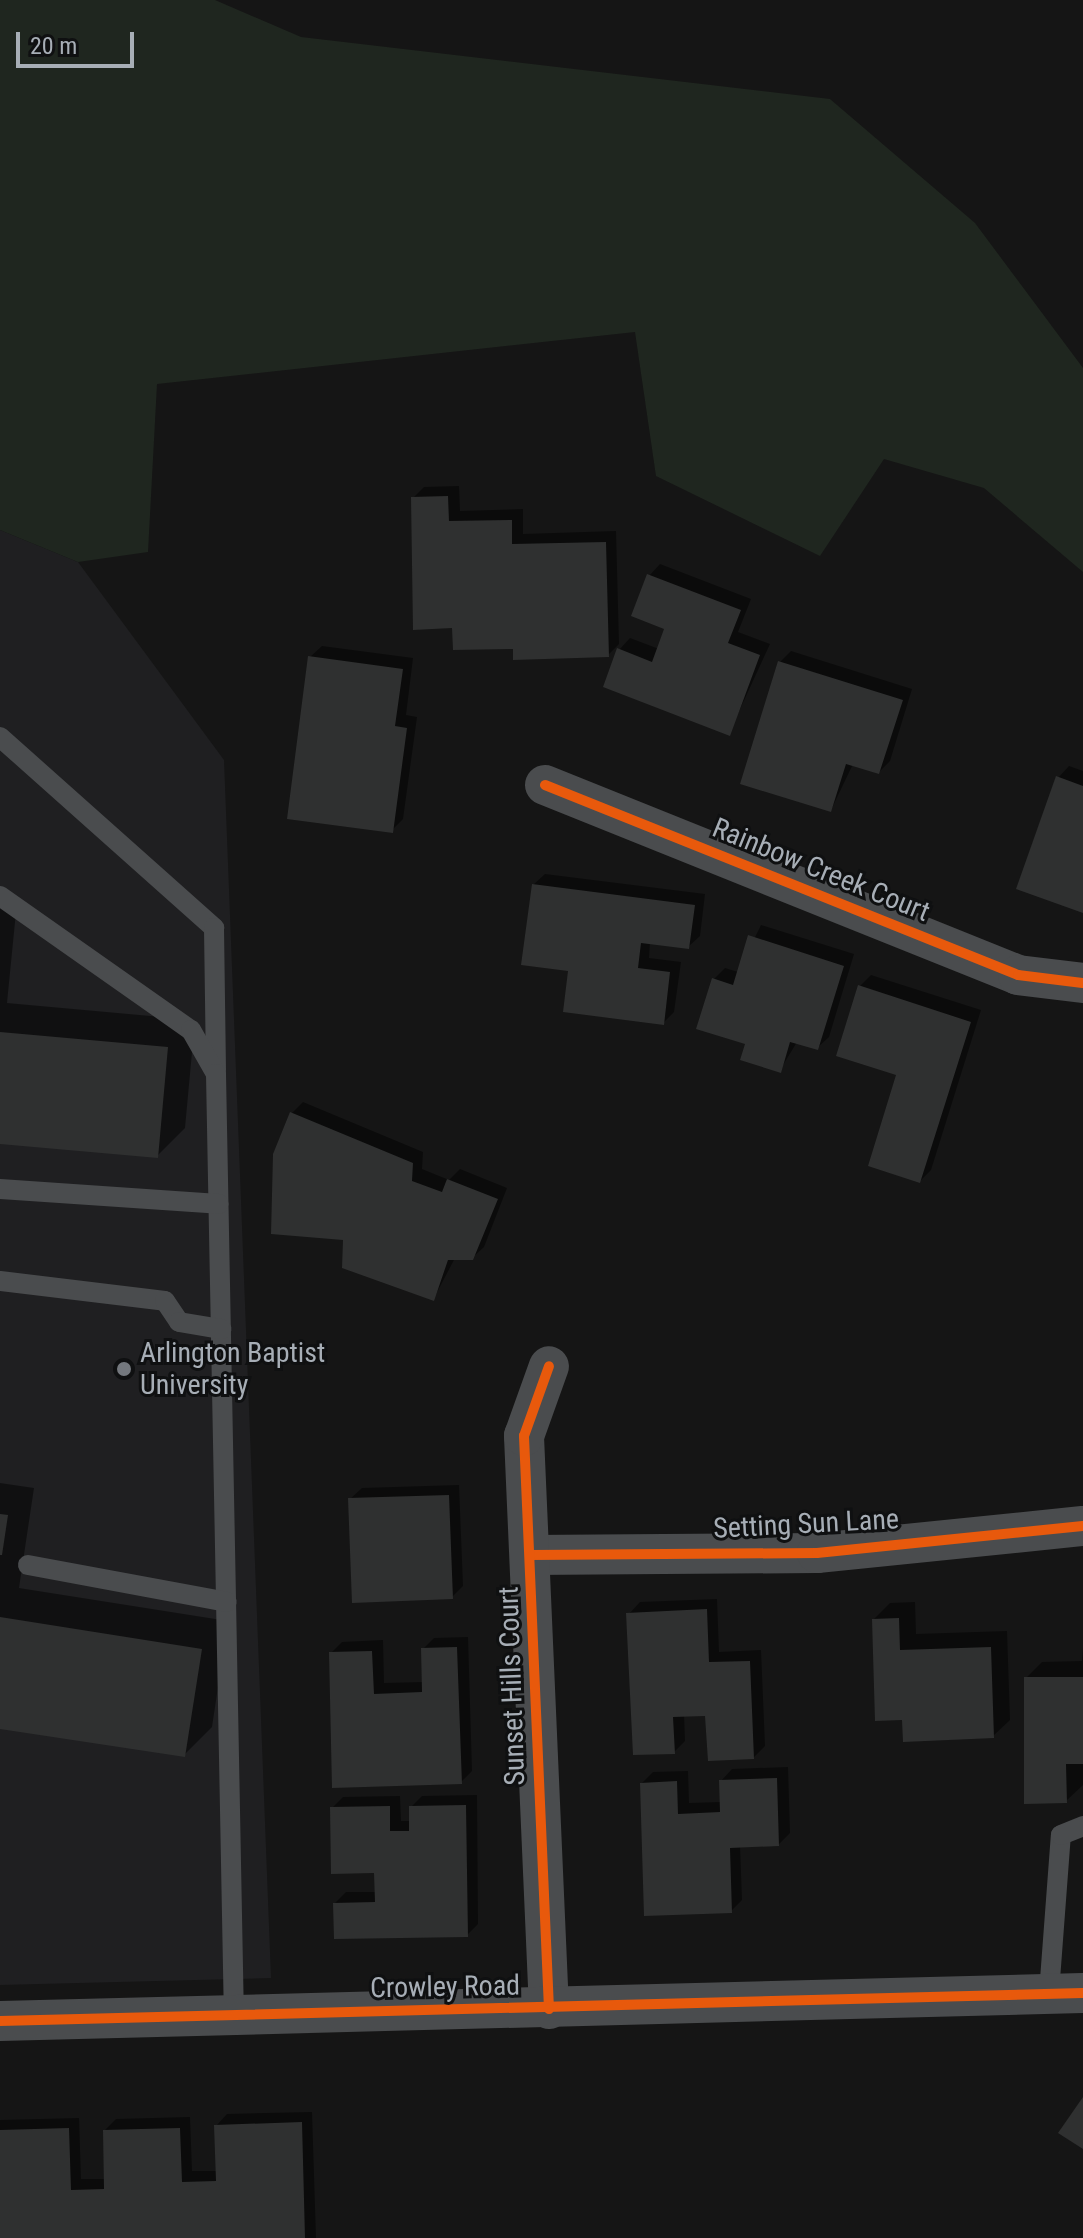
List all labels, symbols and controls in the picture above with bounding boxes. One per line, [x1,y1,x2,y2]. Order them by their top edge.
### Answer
scale bar [20,16,138,66]
text: 20 m [30,32,77,60]
street label: Rainbow Creek Court [708,811,934,929]
place label: Arlington Baptist University [140,1336,325,1402]
marker: Arlington Baptist University [115,1360,133,1378]
street label: Setting Sun Lane [712,1502,900,1546]
street label: Sunset Hills Court [492,1586,532,1786]
street label: Crowley Road [370,1969,520,2005]

